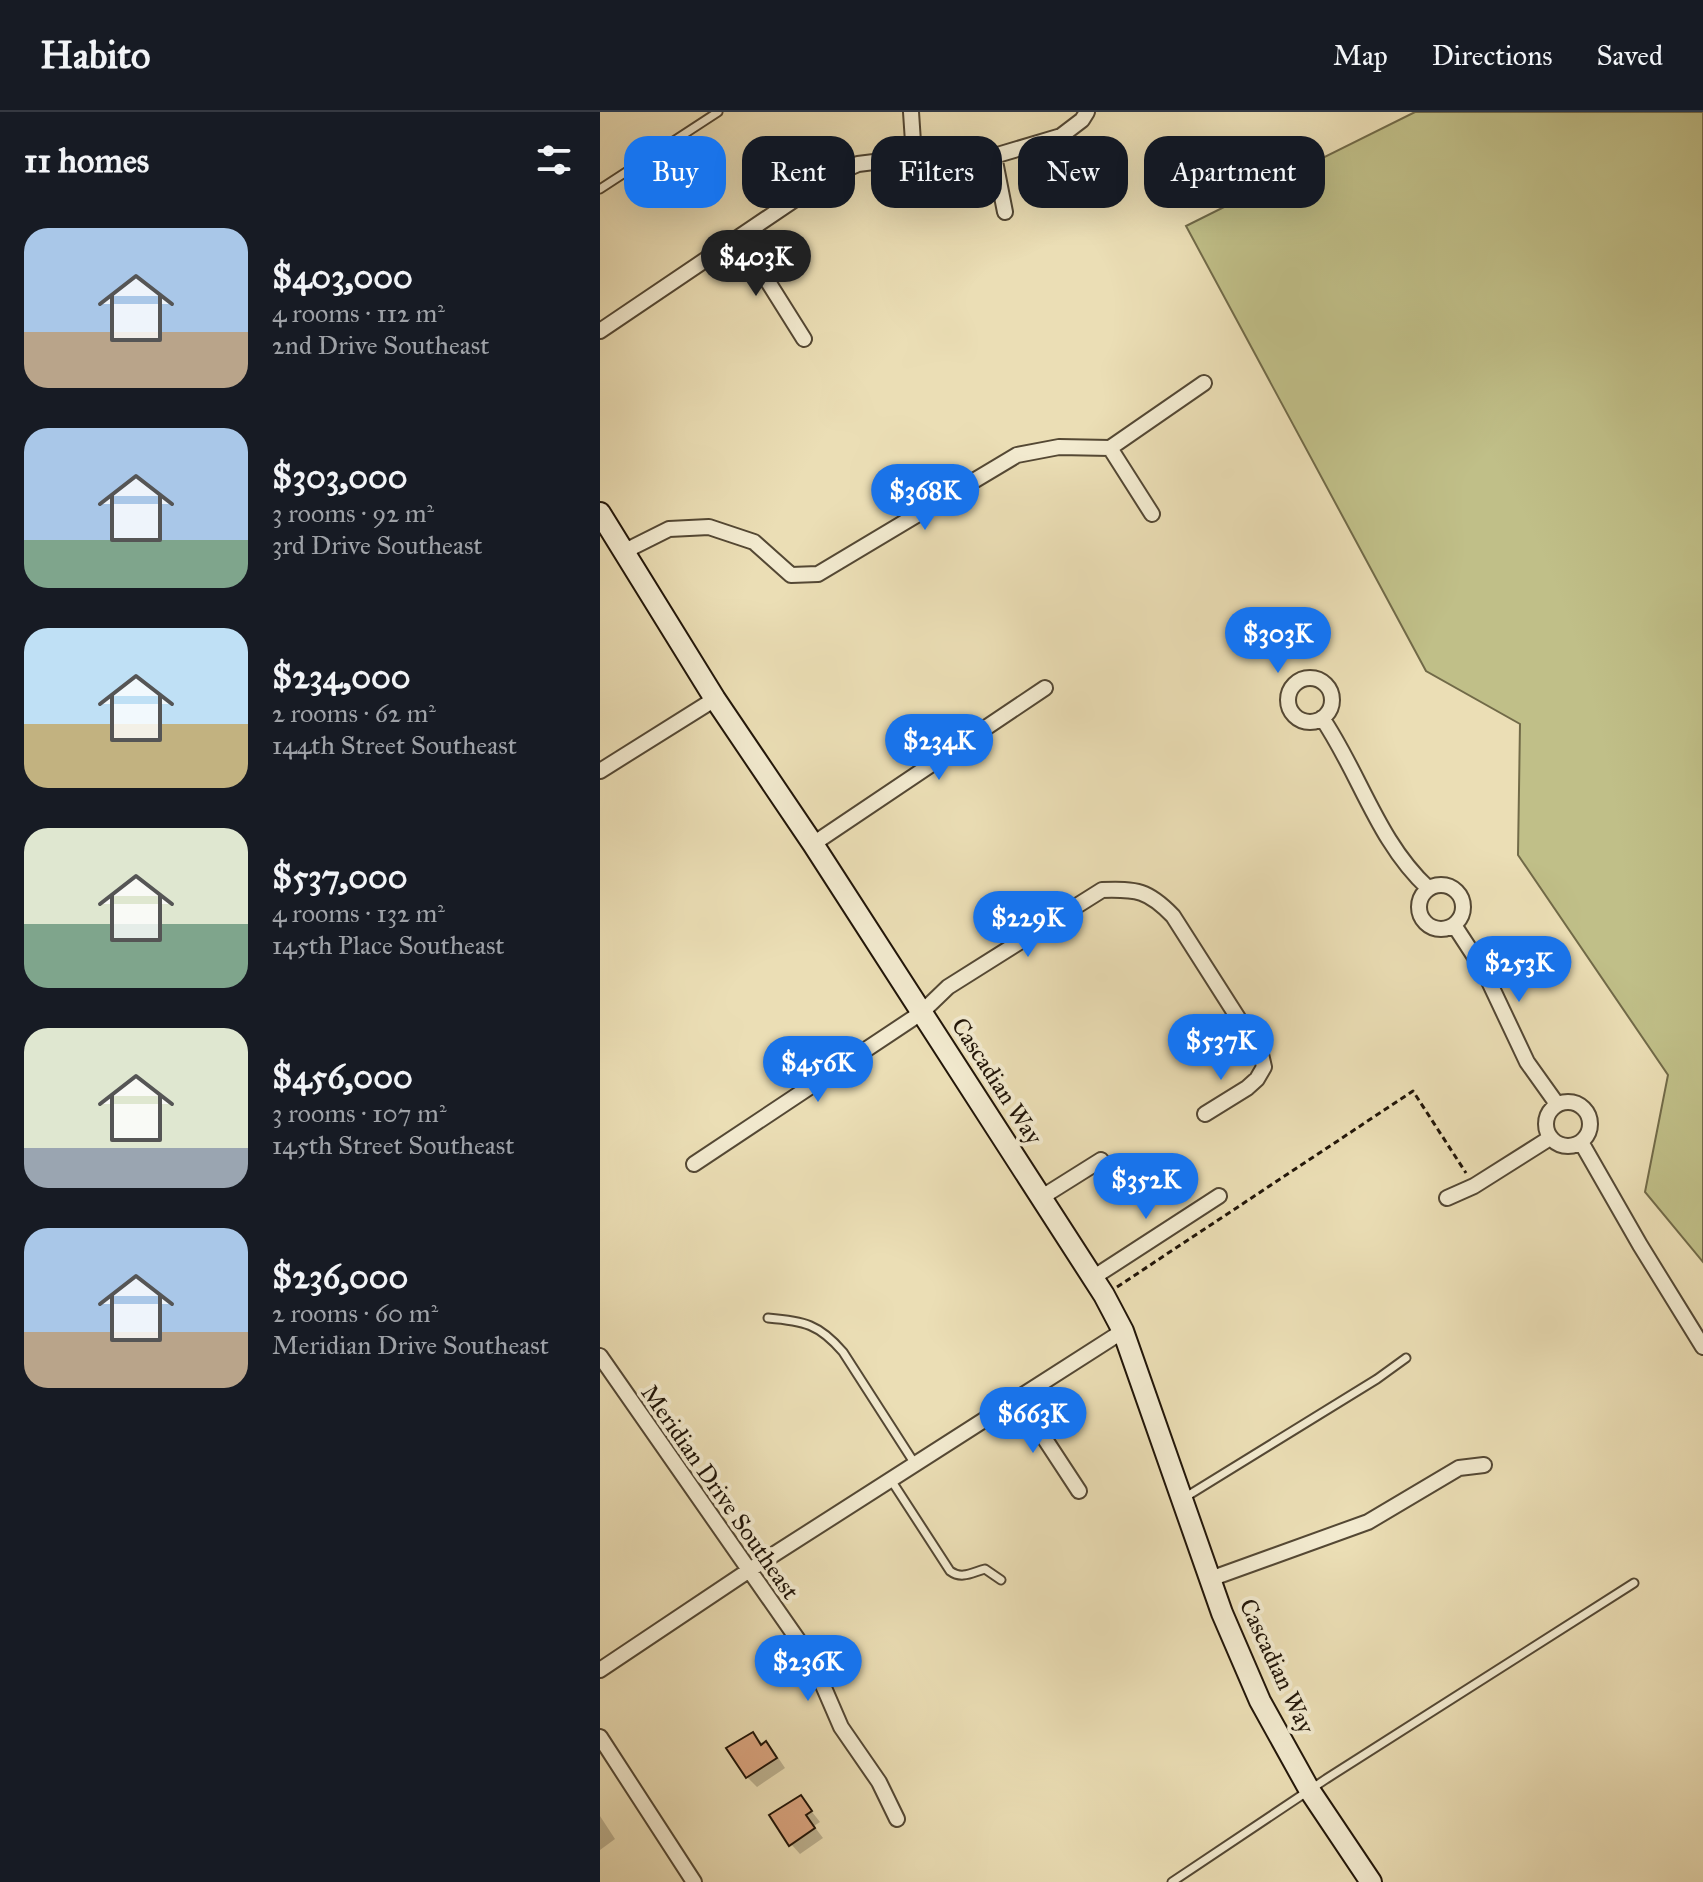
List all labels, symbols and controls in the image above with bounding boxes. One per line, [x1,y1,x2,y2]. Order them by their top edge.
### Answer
text: Habito [40,32,150,78]
text: Map [1333,38,1388,73]
text: Directions [1432,38,1553,73]
text: Saved [1597,38,1663,73]
chip: Buy [624,136,726,208]
chip: Rent [742,136,855,208]
chip: Filters [871,136,1002,208]
chip: New [1018,136,1128,208]
chip: Apartment [1144,136,1325,208]
icon: filters [532,138,576,182]
text: 11 homes [24,140,149,181]
pin: $403K [700,230,812,298]
text: $403K [719,240,793,272]
text: $403,000 [272,256,413,297]
icon: home [88,260,184,356]
text: 4 rooms · 112 m² [272,297,445,329]
text: 2nd Drive Southeast [272,329,489,361]
text: $303,000 [272,456,408,497]
icon: home [88,460,184,556]
pin: $368K [869,464,981,532]
text: $368K [889,474,961,506]
text: 3 rooms · 92 m² [272,497,434,529]
text: 3rd Drive Southeast [272,529,483,561]
pin: $303K [1222,607,1334,675]
text: $303K [1243,617,1313,649]
text: $234,000 [272,656,411,697]
icon: home [88,660,184,756]
text: 2 rooms · 62 m² [272,697,436,729]
pin: $234K [883,714,995,782]
text: $234K [903,724,975,756]
text: 144th Street Southeast [272,729,517,761]
text: $537,000 [272,856,408,897]
icon: home [88,860,184,956]
pin: $229K [972,891,1084,959]
text: 4 rooms · 132 m² [272,897,445,929]
text: $229K [991,901,1065,933]
text: 145th Place Southeast [272,929,505,961]
pin: $253K [1463,936,1575,1004]
text: $253K [1484,946,1554,978]
street label: Cascadian Way [945,1012,1050,1151]
pin: $537K [1165,1014,1277,1082]
text: $537K [1186,1024,1256,1056]
pin: $456K [762,1036,874,1104]
text: $456K [781,1046,855,1078]
text: $456,000 [272,1056,413,1097]
icon: home [88,1060,184,1156]
text: 3 rooms · 107 m² [272,1097,447,1129]
text: 145th Street Southeast [272,1129,514,1161]
pin: $352K [1090,1153,1202,1221]
text: $352K [1111,1163,1181,1195]
text: $236,000 [272,1256,408,1297]
icon: home [88,1260,184,1356]
text: 2 rooms · 60 m² [272,1297,438,1329]
text: Meridian Drive Southeast [272,1329,549,1361]
street label: Meridian Drive Southeast [634,1379,806,1606]
pin: $663K [977,1387,1089,1455]
text: $663K [997,1397,1069,1429]
street label: Cascadian Way [1233,1594,1322,1739]
pin: $236K [752,1635,864,1703]
text: $236K [773,1645,843,1677]

